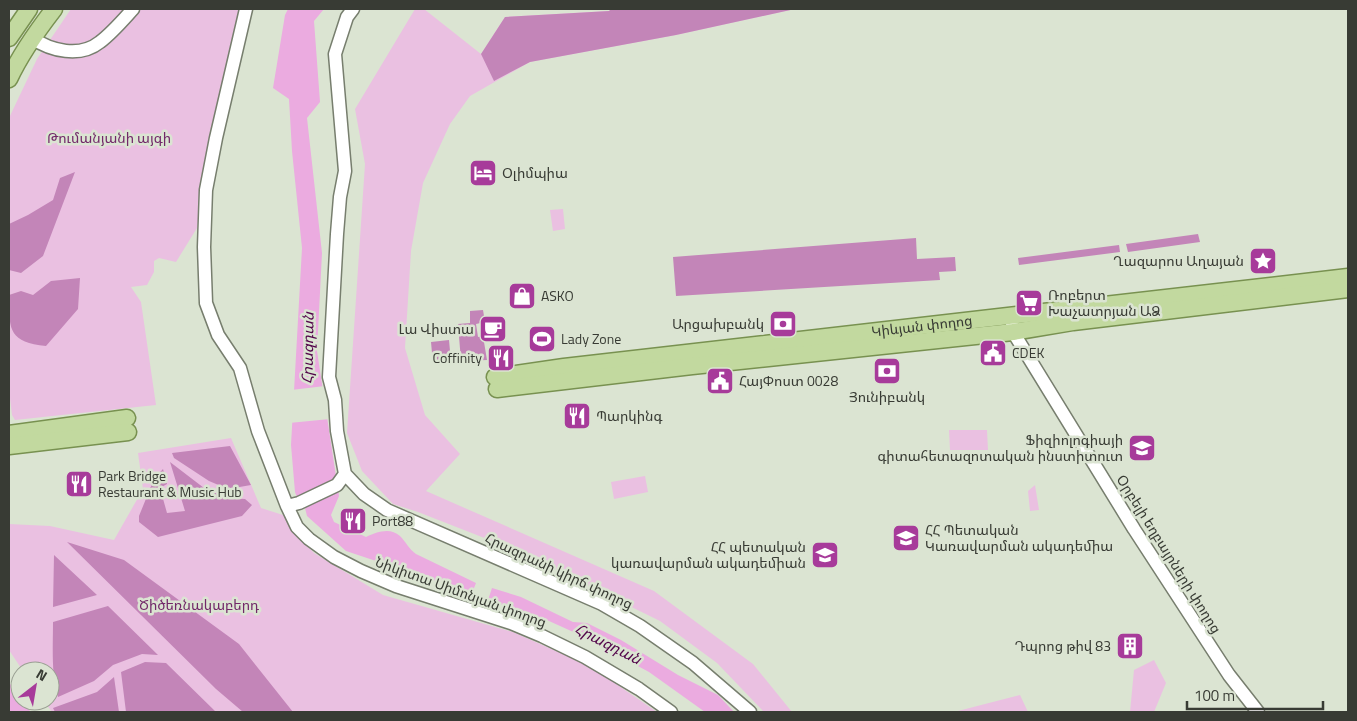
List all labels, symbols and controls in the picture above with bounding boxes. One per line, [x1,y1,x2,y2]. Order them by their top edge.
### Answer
park label: Թումանյանի այգի [47,127,171,148]
hotel icon: Օլիմպիա [468,158,498,188]
place label: Օլիմպիա [502,162,568,183]
place icon: Ղազարոս Աղայան [1248,246,1278,276]
place label: Ղազարոս Աղայան [1113,250,1244,271]
shop icon: ASKO [507,281,537,311]
place label: Ռոբերտ Խաչատրյան ԱՁ [1048,284,1161,321]
place label: ASKO [541,285,574,306]
supermarket icon: Ռոբերտ Խաչատրյան ԱՁ [1014,288,1044,318]
bank icon: Արցախբանկ [768,309,798,339]
street label: Կիևյան փողոց [870,309,973,342]
water label: Հրազդան [295,311,320,384]
place label: Արցախբանկ [672,313,764,334]
cafe icon: Լա Վիստա [478,314,508,344]
place label: Լա Վիստա [399,318,474,339]
sports icon: Lady Zone [527,324,557,354]
place label: Lady Zone [561,328,621,349]
public building icon: CDEK [978,338,1008,368]
place label: CDEK [1012,342,1044,363]
restaurant icon: Coffinity [486,343,516,373]
place label: Coffinity [433,347,482,368]
bank icon: Յունիբանկ [872,356,902,386]
public building icon: ՀայՓոստ 0028 [705,366,735,396]
place label: ՀայՓոստ 0028 [739,370,838,391]
place label: Յունիբանկ [849,386,925,407]
restaurant icon: Պարկինգ [562,401,592,431]
place label: Պարկինգ [596,405,662,426]
place label: Ֆիզիոլոգիայի գիտահետազոտական ինստիտուտ [877,429,1123,466]
school or university icon: Ֆիզիոլոգիայի գիտահետազոտական ինստիտուտ [1127,433,1157,463]
place label: Park Bridge Restaurant & Music Hub [98,465,242,502]
restaurant icon: Park Bridge Restaurant & Music Hub [64,469,94,499]
street label: Օրբելի եղբայրների փողոց [1112,470,1227,637]
restaurant icon: Port88 [338,506,368,536]
place label: Port88 [372,510,413,531]
place label: ՀՀ Պետական Կառավարման ակադեմիա [925,519,1113,556]
school or university icon: ՀՀ Պետական Կառավարման ակադեմիա [891,523,921,553]
street label: Հրազդանի կիրճ փողոց [482,527,637,614]
place label: ՀՀ պետական կառավարման ակադեմիան [611,536,806,573]
school or university icon: ՀՀ պետական կառավարման ակադեմիան [810,540,840,570]
street label: Նիկիտա Սիմոնյան փողոց [373,551,550,632]
park label: Ծիծեռնակաբերդ [139,594,259,615]
water label: Հրազդան [571,617,646,671]
building icon: Դպրոց թիվ 83 [1115,631,1145,661]
place label: Դպրոց թիվ 83 [1014,635,1111,656]
north arrow [10,661,60,711]
text: N [32,663,52,686]
scale bar [1187,678,1323,710]
text: 100 m [1194,684,1235,707]

